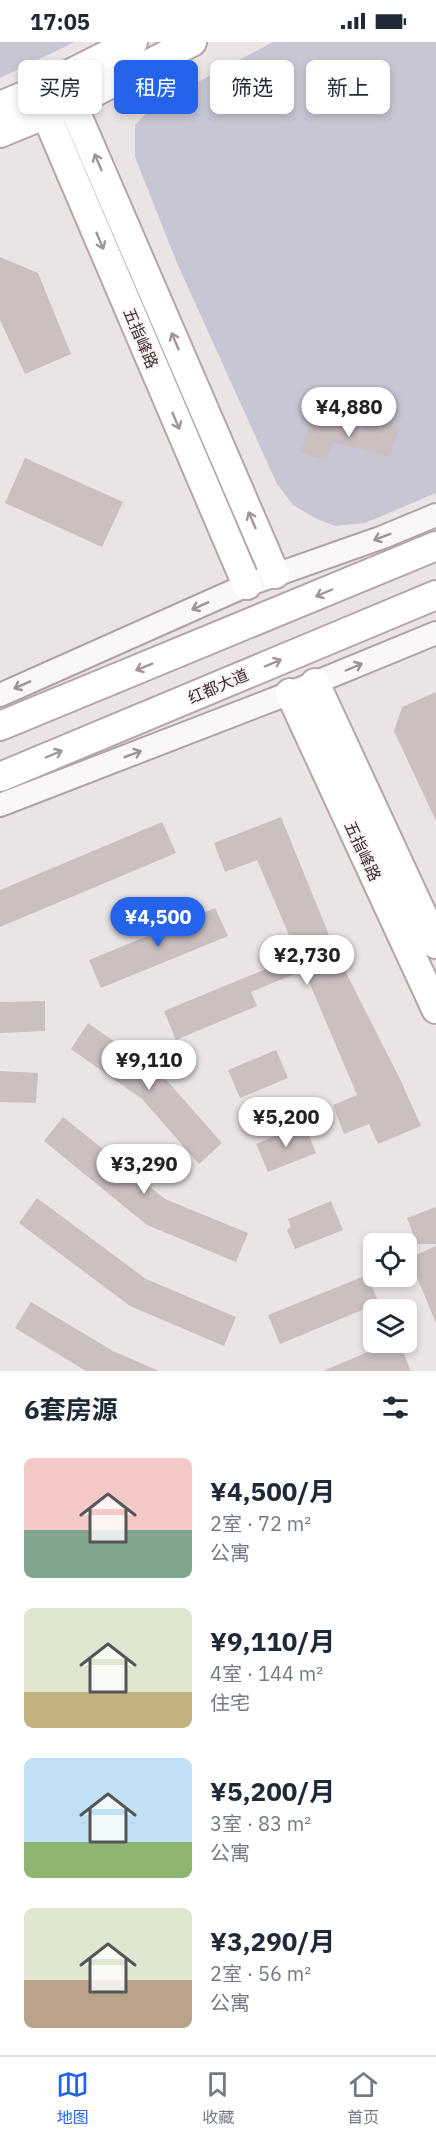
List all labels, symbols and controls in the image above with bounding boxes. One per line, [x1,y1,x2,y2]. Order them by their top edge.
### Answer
text: 17:05 [30,7,90,36]
chip: 买房 [18,60,102,114]
chip: 租房 [114,60,198,114]
chip: 筛选 [210,60,294,114]
chip: 新上 [306,60,390,114]
one-way arrow [92,153,103,171]
one-way arrow [95,232,106,250]
street label: 五指峰路 [119,305,163,371]
one-way arrow [169,332,180,351]
pin: ¥4,880 [300,387,398,438]
text: ¥4,880 [315,393,383,420]
one-way arrow [171,411,183,429]
one-way arrow [246,512,257,530]
one-way arrow [373,533,392,544]
one-way arrow [315,588,333,599]
one-way arrow [191,601,209,613]
one-way arrow [263,657,282,668]
one-way arrow [344,661,362,672]
one-way arrow [135,662,153,673]
street label: 红都大道 [185,664,251,708]
one-way arrow [13,680,31,692]
one-way arrow [44,748,63,759]
one-way arrow [123,748,142,759]
street label: 五指峰路 [340,818,386,884]
pin: ¥4,500 [109,897,207,948]
text: ¥4,500 [124,903,192,930]
pin: ¥2,730 [258,935,356,986]
text: ¥2,730 [273,941,341,968]
pin: ¥9,110 [100,1040,198,1091]
text: ¥9,110 [115,1046,183,1073]
pin: ¥5,200 [237,1097,335,1148]
text: ¥5,200 [252,1103,320,1130]
pin: ¥3,290 [95,1144,193,1195]
text: ¥3,290 [110,1150,178,1177]
map controls [363,1233,417,1353]
button: locate [363,1233,417,1287]
button: layers [363,1299,417,1353]
icon: filters [379,1391,412,1424]
text: 6套房源 [24,1392,118,1426]
text: ¥4,500/月 [210,1474,335,1508]
icon: home [72,1482,144,1554]
text: 2室 · 72 m² [210,1510,311,1537]
text: 公寓 [210,1539,250,1566]
text: ¥9,110/月 [210,1624,335,1658]
icon: home [72,1632,144,1704]
text: 4室 · 144 m² [210,1660,323,1687]
text: 住宅 [210,1689,250,1716]
text: ¥5,200/月 [210,1774,335,1808]
icon: home [72,1782,144,1854]
text: 3室 · 83 m² [210,1810,311,1837]
text: 公寓 [210,1839,250,1866]
text: ¥3,290/月 [210,1924,335,1958]
icon: home [72,1932,144,2004]
text: 2室 · 56 m² [210,1960,311,1987]
text: 公寓 [210,1989,250,2016]
tab: 地图 [56,2068,89,2128]
tab: 收藏 [201,2068,234,2128]
tab: 首页 [347,2068,380,2128]

